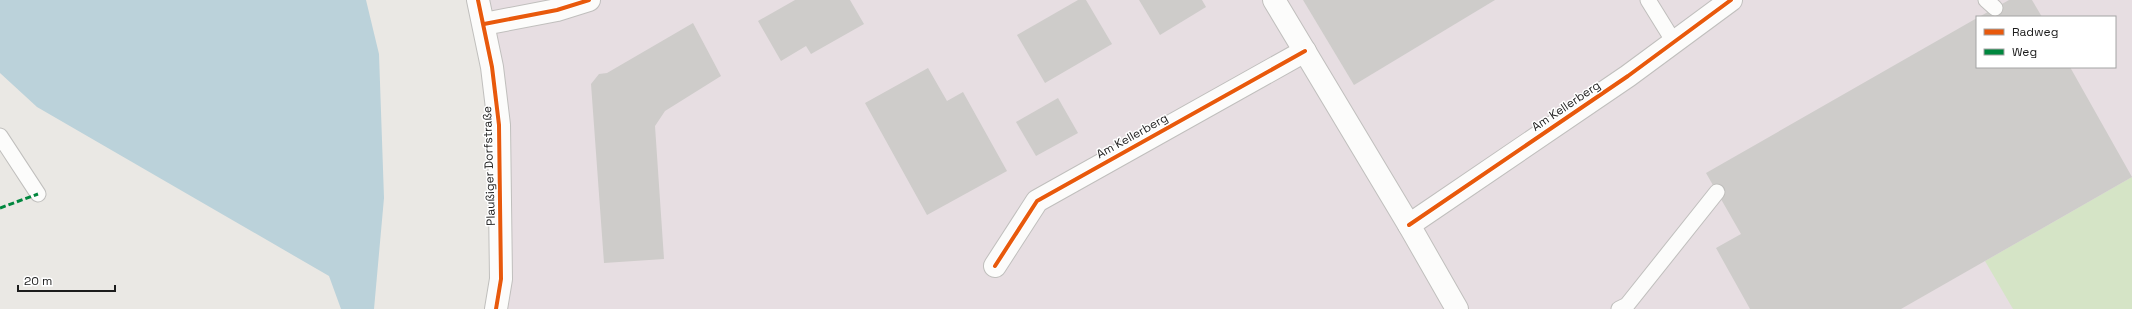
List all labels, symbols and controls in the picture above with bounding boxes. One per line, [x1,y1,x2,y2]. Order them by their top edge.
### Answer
legend [1976,16,2116,68]
text: Radweg [2012,24,2058,40]
text: Weg [2012,44,2037,60]
street label: Am Kellerberg [1529,77,1603,135]
street label: Plaußiger Dorfstraße [479,106,499,226]
street label: Am Kellerberg [1093,110,1171,162]
scale bar [18,267,115,293]
text: 20 m [24,273,52,289]

